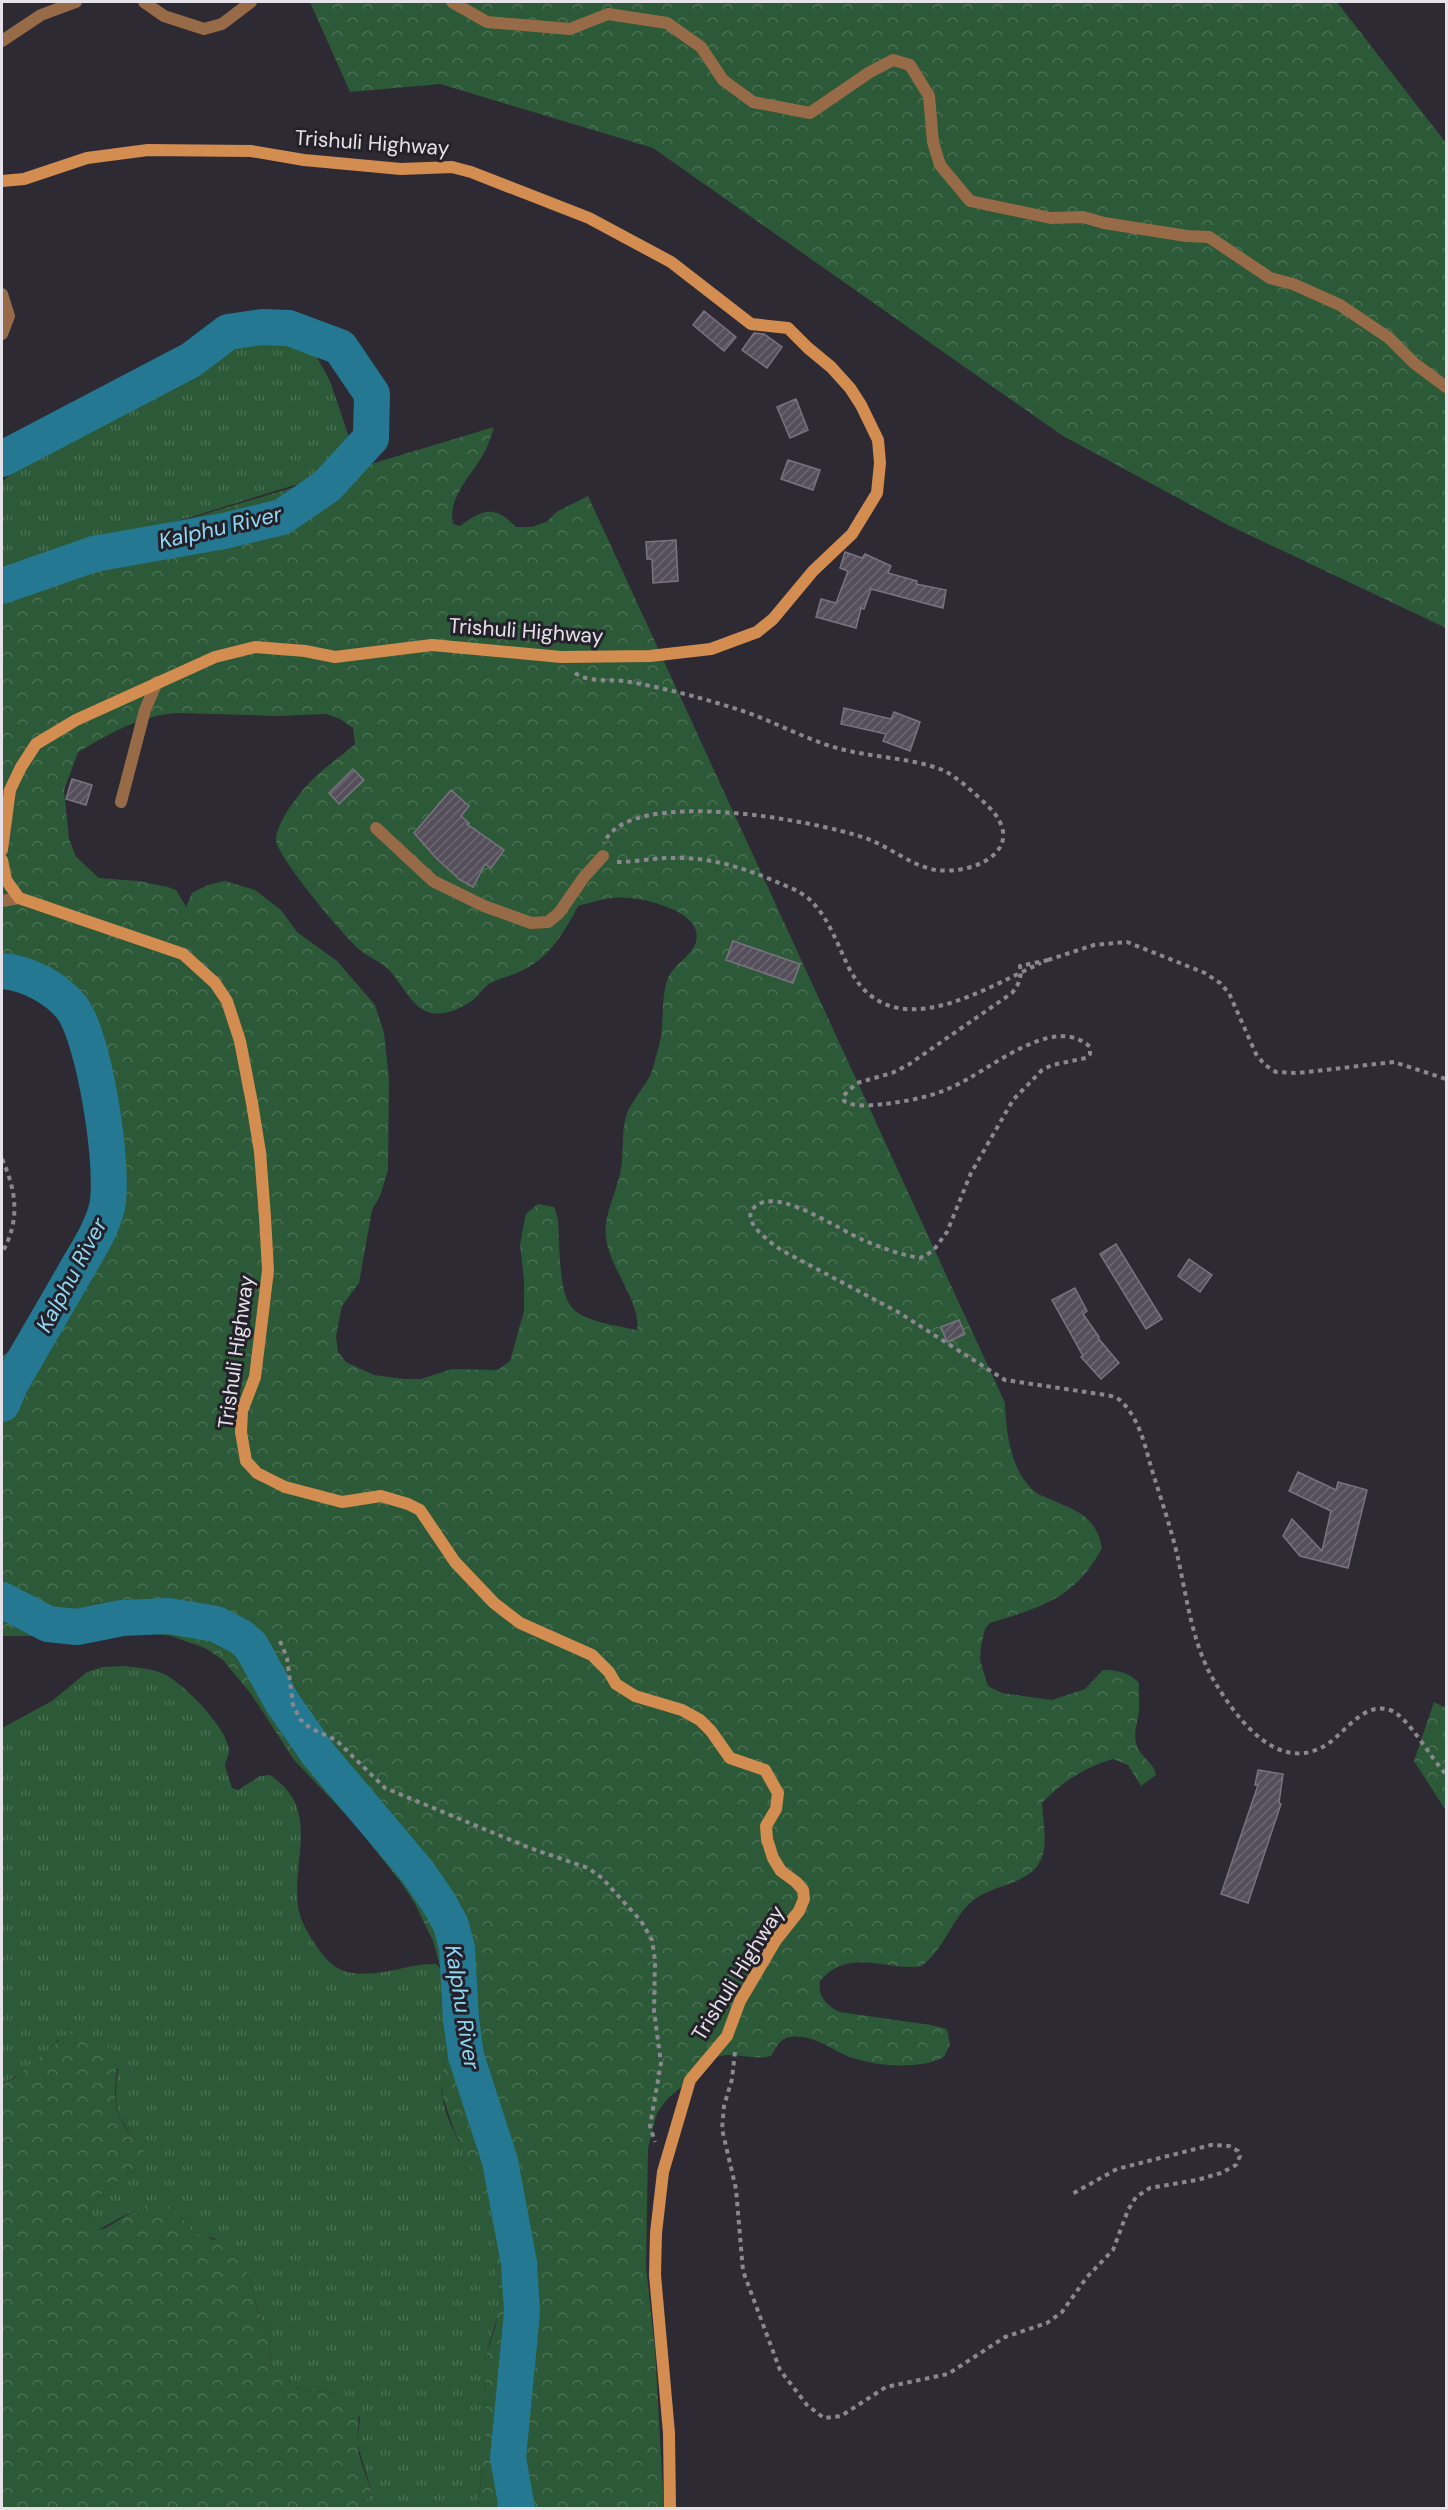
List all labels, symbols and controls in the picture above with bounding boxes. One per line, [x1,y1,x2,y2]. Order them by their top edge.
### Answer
street label: Trishuli Highway [294,124,451,162]
water label: Kalphu River [156,499,285,556]
street label: Trishuli Highway [448,612,605,650]
water label: Kalphu River [29,1212,114,1337]
street label: Trishuli Highway [211,1273,261,1431]
street label: Trishuli Highway [685,1900,791,2046]
water label: Kalphu River [438,1943,487,2072]

